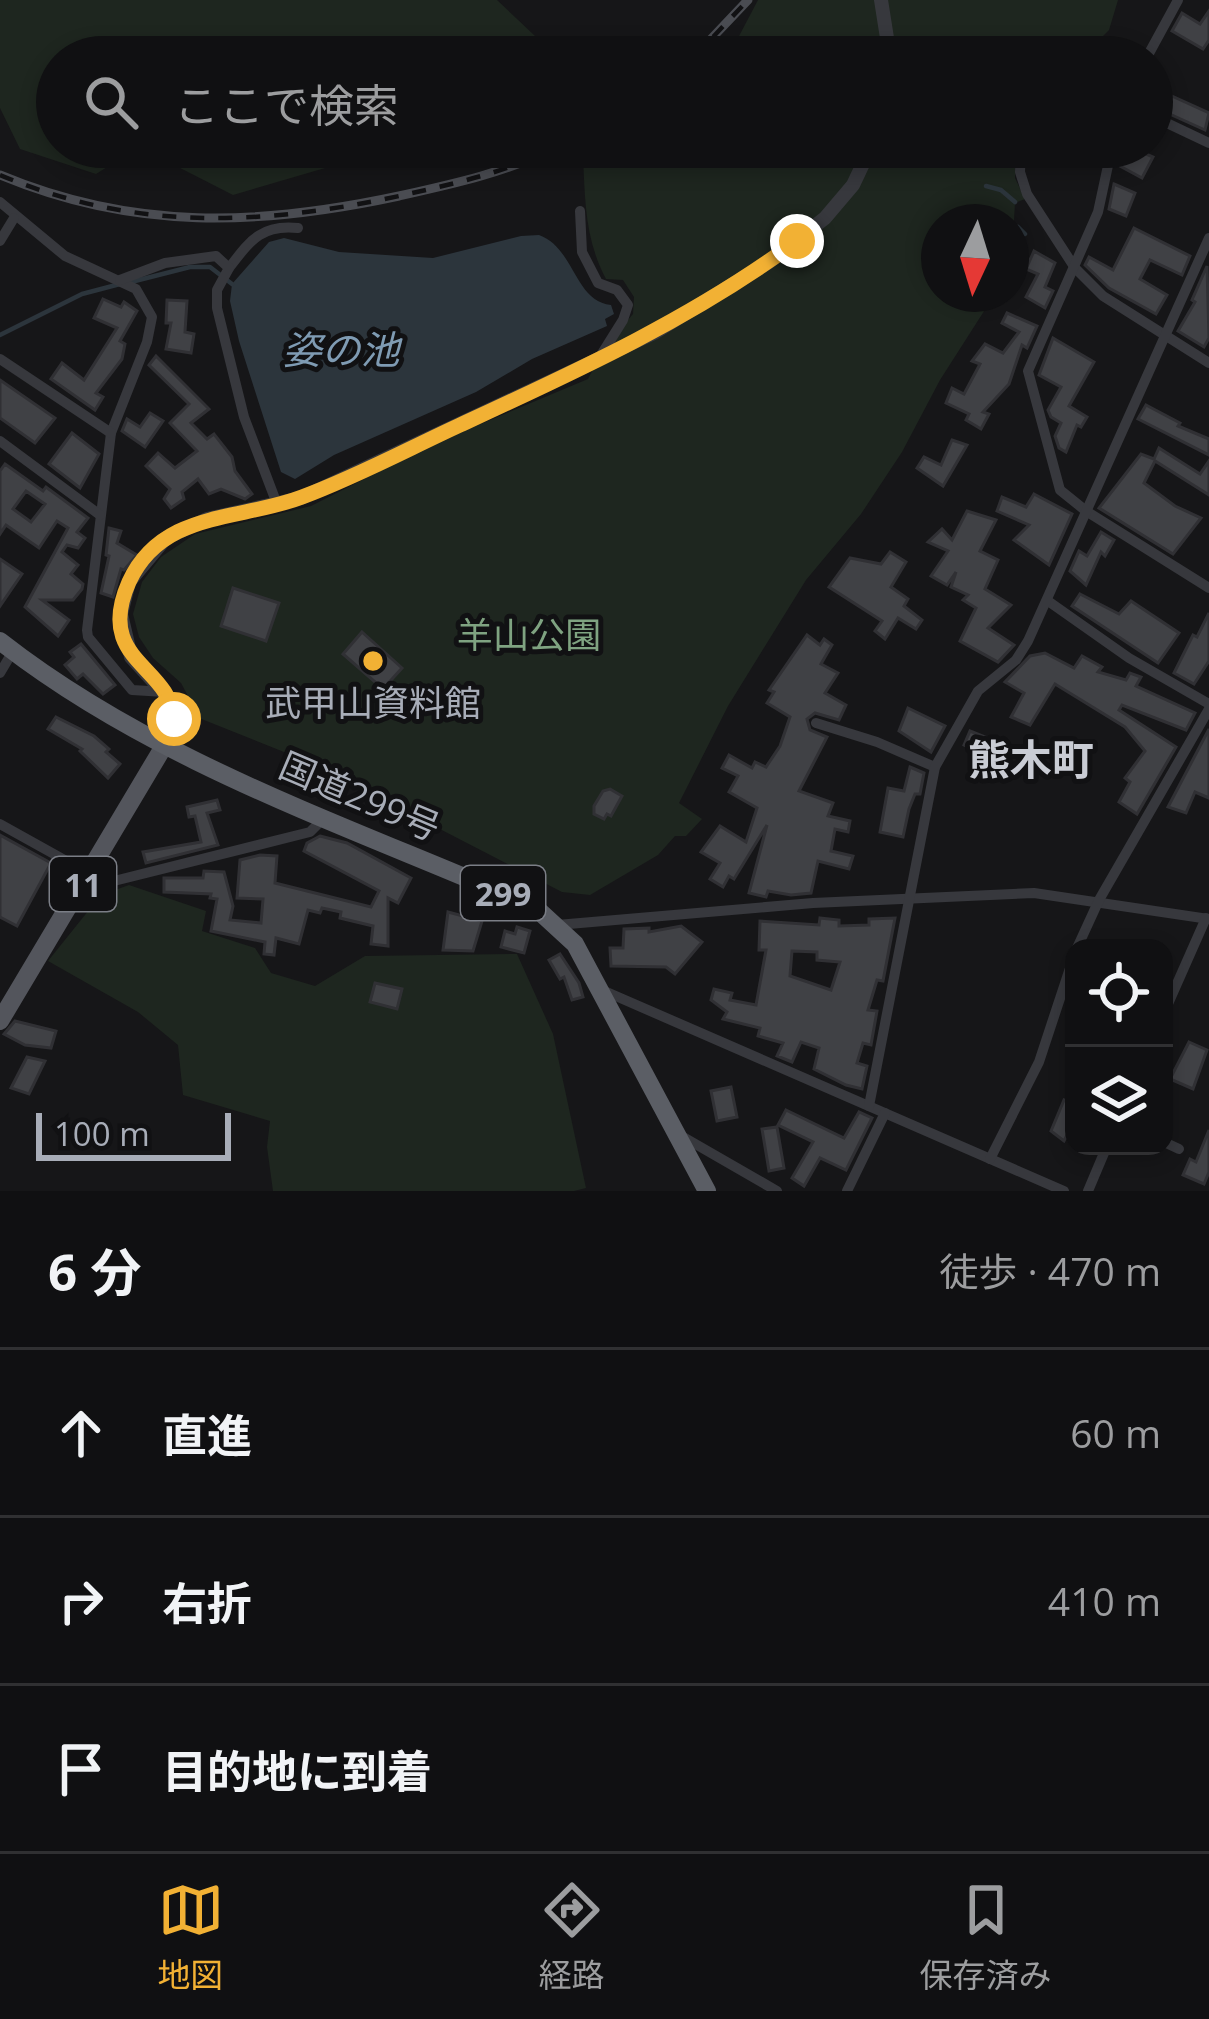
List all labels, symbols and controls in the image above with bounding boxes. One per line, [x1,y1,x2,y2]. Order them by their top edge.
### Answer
search box [36,36,1173,168]
icon: search [78,69,144,135]
text: ここで検索 [174,74,399,135]
north arrow [921,204,1029,312]
route end [770,214,824,268]
water label: 姿の池 [282,322,403,375]
park label: 羊山公園 [457,610,601,659]
marker: 武甲山資料館 [360,648,386,674]
place label: 武甲山資料館 [265,678,481,727]
route start [147,692,201,746]
district label: 熊木町 [968,730,1094,787]
street label: 国道299号 [272,740,448,852]
road number: 11 [50,857,116,911]
road number: 299 [461,866,545,920]
map controls [1065,939,1173,1155]
button: locate [1065,939,1173,1047]
button: layers [1065,1047,1173,1155]
scale bar [36,1107,231,1160]
text: 100 m [54,1111,150,1156]
text: 6 分 [48,1236,141,1306]
text: 徒歩 · 470 m [939,1244,1161,1297]
icon: ahead [48,1400,114,1466]
text: 直進 [162,1404,252,1465]
text: 60 m [1070,1406,1161,1459]
icon: right [48,1568,114,1634]
text: 右折 [162,1572,252,1633]
text: 410 m [1048,1574,1161,1627]
icon: arrive [48,1736,114,1802]
text: 目的地に到着 [162,1740,432,1801]
tab: 地図 [158,1877,224,1997]
tab: 経路 [539,1877,605,1997]
tab: 保存済み [920,1877,1052,1997]

